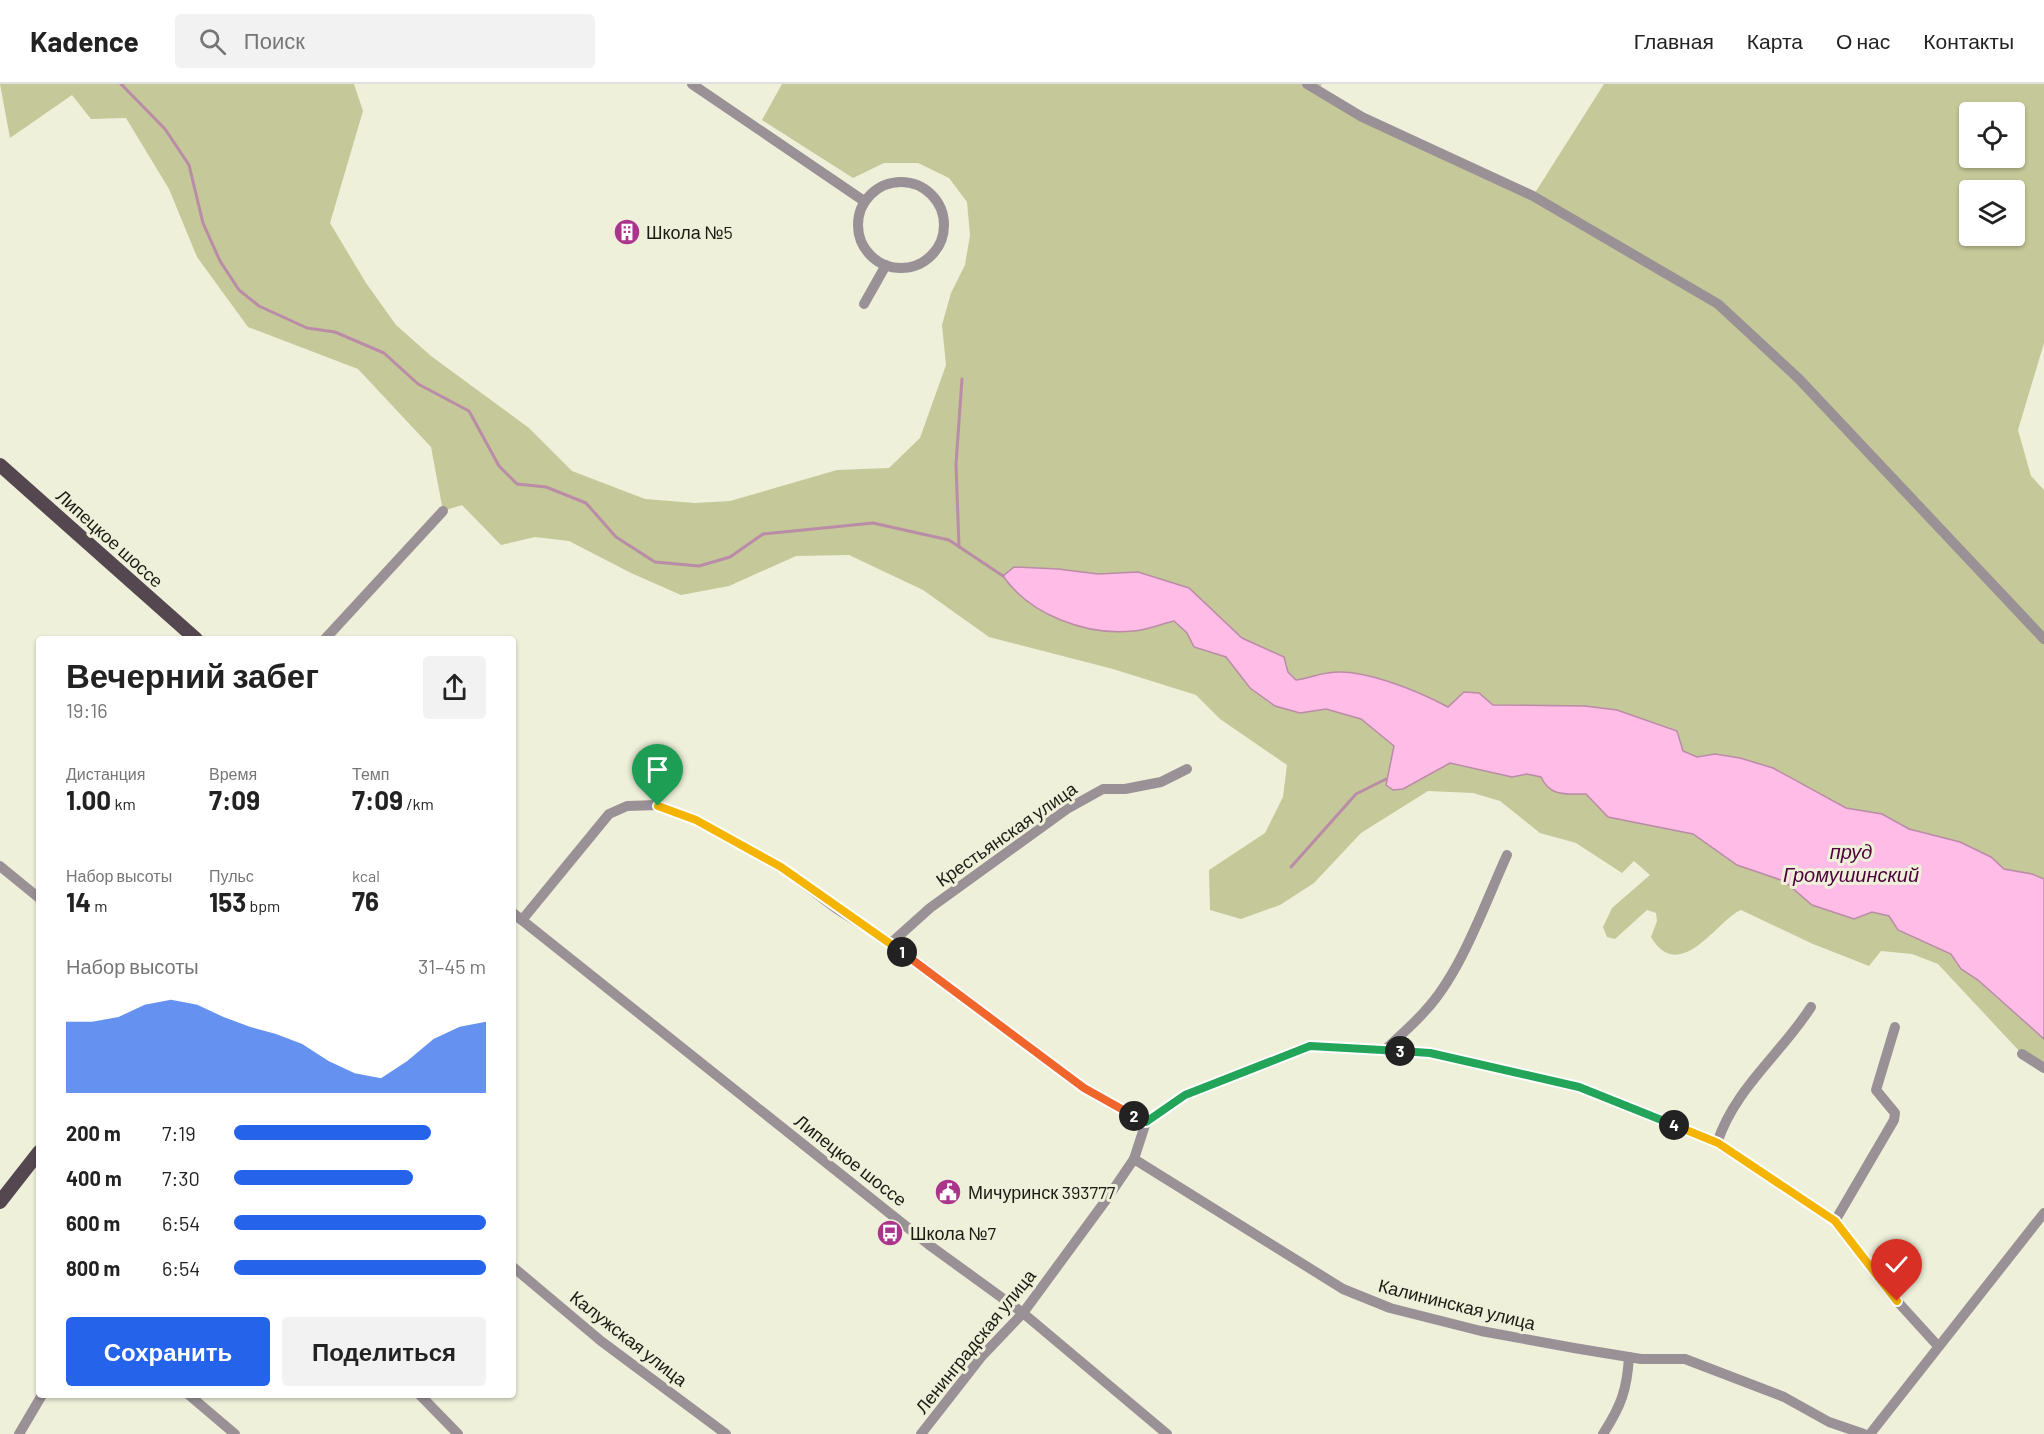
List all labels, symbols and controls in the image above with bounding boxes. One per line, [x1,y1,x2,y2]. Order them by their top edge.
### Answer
search box [175,14,595,68]
text: Kadence [30,24,139,58]
icon: search [196,25,229,58]
text: Поиск [244,27,305,53]
text: Главная [1634,28,1714,53]
text: Карта [1747,28,1803,53]
text: О нас [1836,28,1890,53]
text: Контакты [1923,28,2014,53]
map controls [1959,102,2025,246]
button: locate [1959,102,2025,168]
button: layers [1959,180,2025,246]
building icon: Школа №5 [612,217,642,247]
place label: Школа №5 [646,221,733,243]
street label: Липецкое шоссе [52,484,168,592]
text: Вечерний забег [66,655,319,695]
button: share [423,656,486,719]
text: 19:16 [66,698,108,722]
pin [632,744,683,806]
icon: arrive [641,753,674,786]
text: Дистанция [66,764,145,783]
text: Время [209,764,257,783]
text: Темп [352,764,389,783]
street label: Крестьянская улица [931,777,1081,891]
text: 1.00 [66,784,111,815]
text: 7:09 [209,784,260,815]
text: 7:09 [352,784,403,815]
text: km [111,794,136,813]
text: /km [403,794,434,813]
water label: пруд Громушинский [1783,839,1919,886]
text: Набор высоты [66,866,172,885]
text: Пульс [209,866,254,885]
text: kcal [352,866,380,885]
text: 76 [352,885,379,916]
text: 14 [66,886,91,917]
text: 153 [209,886,246,917]
text: m [91,896,107,915]
text: bpm [246,896,280,915]
pin: 1 [887,937,917,967]
text: 1 [899,942,905,961]
text: Набор высоты [66,954,199,978]
text: 31–45 m [418,954,486,978]
pin: 3 [1385,1036,1415,1066]
text: 3 [1396,1041,1404,1060]
pin: 2 [1119,1101,1149,1131]
text: 2 [1130,1106,1138,1125]
street label: Липецкое шоссе [791,1109,911,1211]
pin: 4 [1659,1110,1689,1140]
text: 4 [1669,1115,1679,1134]
text: 200 m [66,1121,121,1145]
text: 7:19 [162,1121,196,1145]
text: 400 m [66,1166,122,1190]
text: 7:30 [162,1166,200,1190]
public building icon: Мичуринск 393777 [933,1177,963,1207]
place label: Мичуринск 393777 [968,1181,1116,1203]
text: 600 m [66,1211,120,1235]
text: 6:54 [162,1211,200,1235]
bus stop icon: Школа №7 [875,1218,905,1248]
place label: Школа №7 [910,1222,997,1244]
pin [1871,1239,1922,1301]
icon: check [1880,1248,1913,1281]
text: 800 m [66,1256,120,1280]
text: 6:54 [162,1256,200,1280]
street label: Ленинградская улица [910,1264,1040,1417]
street label: Калининская улица [1376,1274,1539,1334]
street label: Калужская улица [566,1286,693,1391]
button: Сохранить [66,1317,270,1386]
button: Поделиться [282,1317,486,1386]

